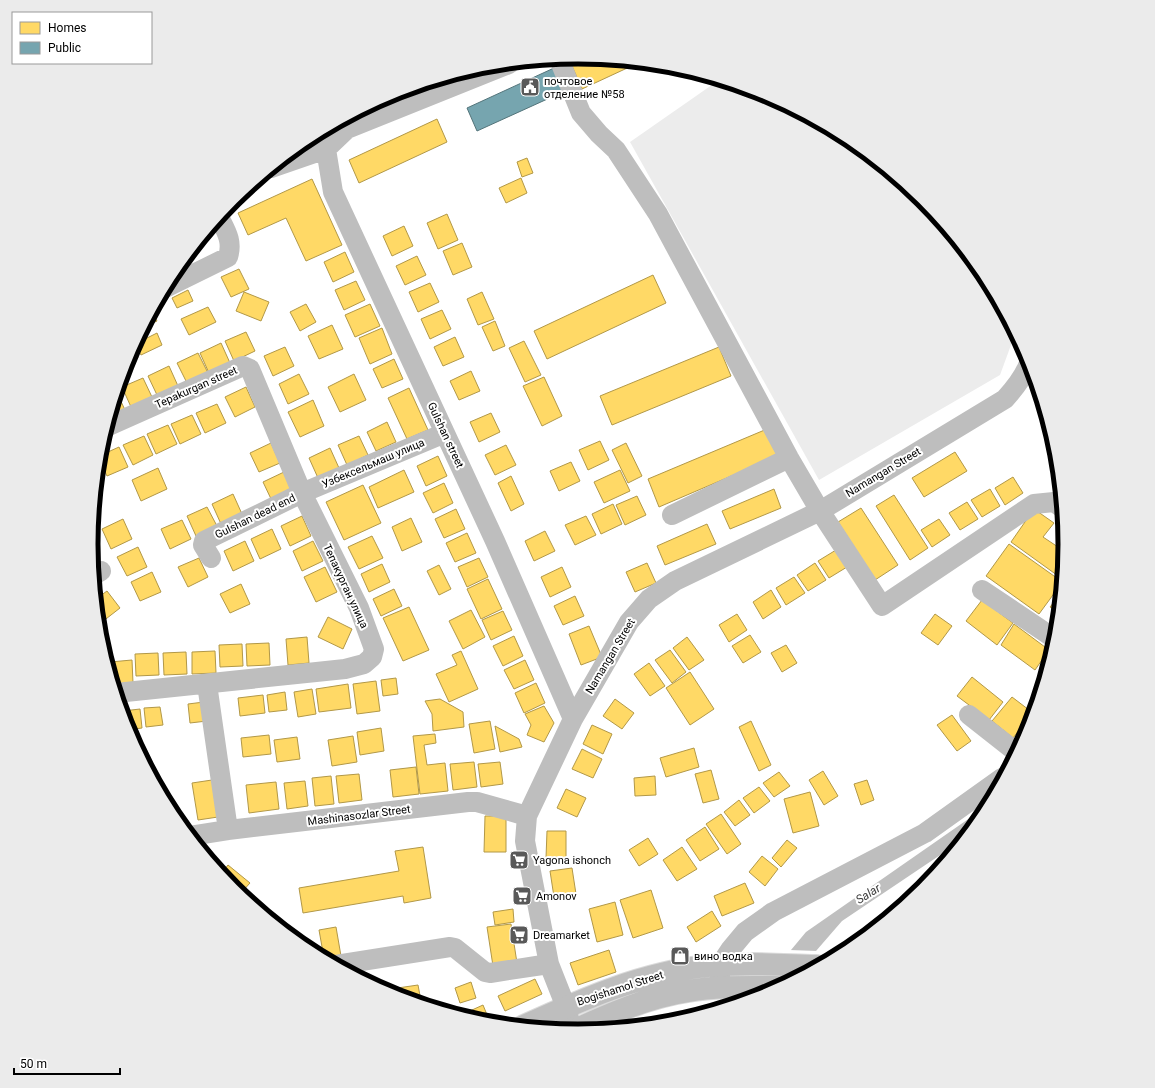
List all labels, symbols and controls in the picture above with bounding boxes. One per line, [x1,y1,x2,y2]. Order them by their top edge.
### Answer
legend [12,12,152,64]
text: Homes [48,21,86,35]
text: Public [48,41,81,55]
place label: почтовое отделение №58 [544,75,625,101]
public building icon: почтовое отделение №58 [519,76,541,98]
street label: Tepakurgan street [153,363,240,411]
street label: Gulshan street [425,400,467,470]
street label: Узбексельмаш улица [320,436,426,491]
street label: Namangan Street [843,445,924,500]
street label: Gulshan dead end [213,491,298,542]
street label: Тепакурган улица [320,542,371,630]
street label: Namangan Street [583,616,638,696]
street label: Mashinasozlar Street [307,803,412,828]
supermarket icon: Yagona ishonch [508,849,530,871]
place label: Yagona ishonch [533,854,611,867]
water label: Salar [853,881,884,907]
supermarket icon: Amonov [511,885,533,907]
place label: Amonov [536,890,577,903]
supermarket icon: Dreamarket [508,924,530,946]
place label: Dreamarket [533,929,590,942]
shop icon: вино водка [669,945,691,967]
place label: вино водка [694,950,753,963]
street label: Bogishamol Street [575,968,665,1009]
scale bar [14,1050,120,1076]
text: 50 m [20,1057,47,1071]

